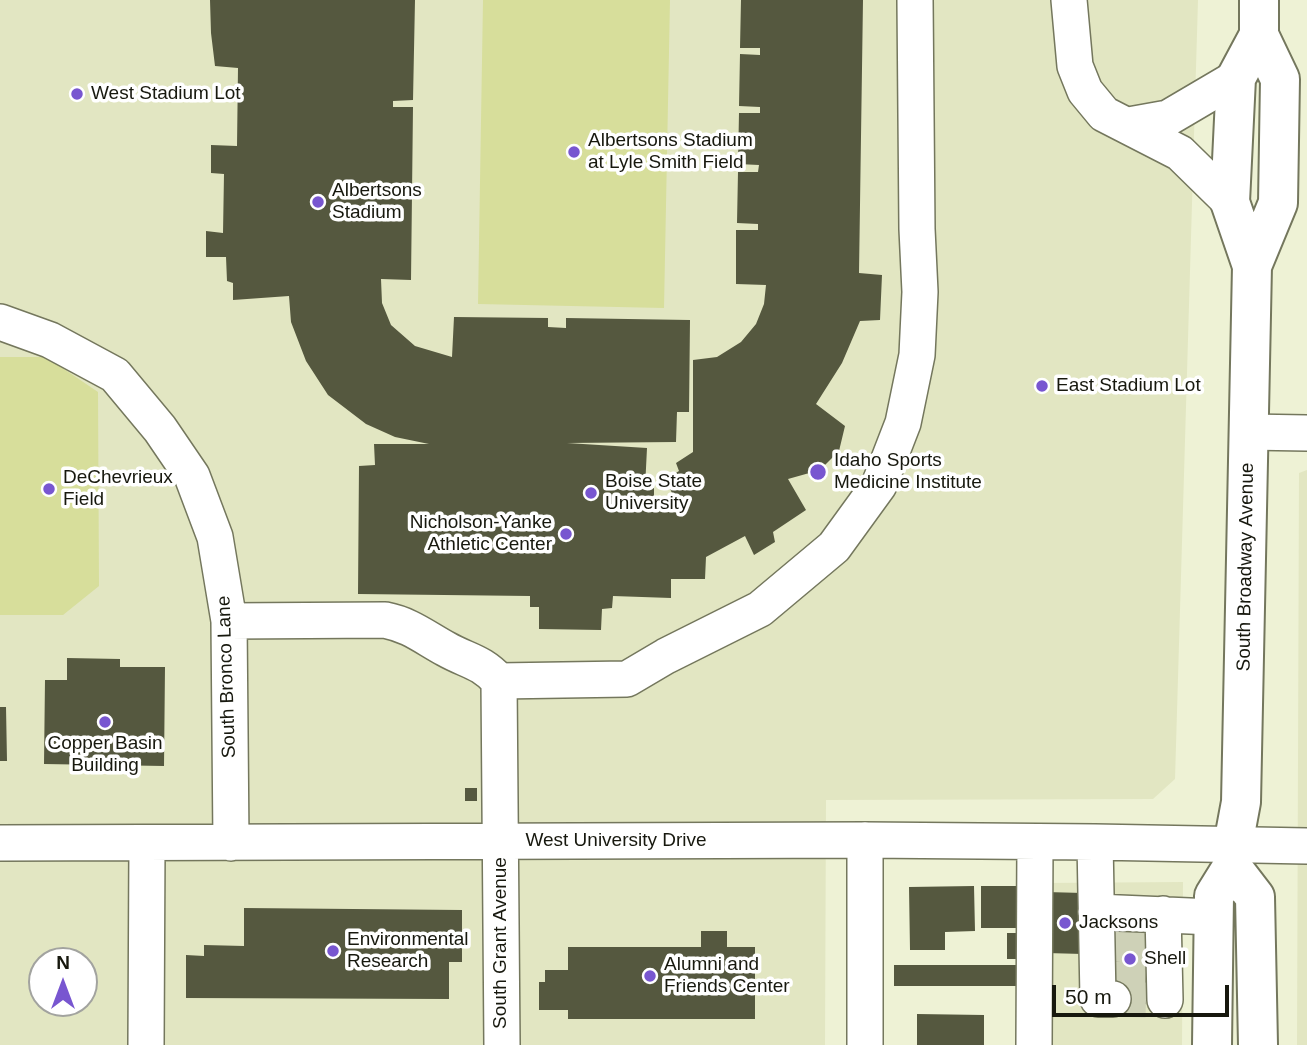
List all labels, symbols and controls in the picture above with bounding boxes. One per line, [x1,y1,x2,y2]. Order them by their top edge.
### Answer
place label: West Stadium Lot [91,83,241,105]
marker: West Stadium Lot [69,86,85,102]
place label: Albertsons Stadium at Lyle Smith Field [588,130,753,174]
marker: Albertsons Stadium at Lyle Smith Field [566,144,582,160]
place label: Albertsons Stadium [332,180,422,224]
marker: Albertsons Stadium [310,194,326,210]
place label: East Stadium Lot [1056,375,1201,397]
marker: East Stadium Lot [1034,378,1050,394]
place label: Idaho Sports Medicine Institute [834,450,982,494]
marker: Idaho Sports Medicine Institute [808,462,828,482]
street label: South Broadway Avenue [1233,462,1259,672]
place label: DeChevrieux Field [63,467,173,511]
place label: Boise State University [605,471,702,515]
marker: DeChevrieux Field [41,481,57,497]
marker: Boise State University [583,485,599,501]
place label: Nicholson-Yanke Athletic Center [410,512,552,556]
marker: Nicholson-Yanke Athletic Center [558,526,574,542]
street label: South Bronco Lane [213,595,241,759]
marker: Copper Basin Building [97,714,113,730]
place label: Copper Basin Building [47,733,163,777]
street label: West University Drive [525,830,707,852]
street label: South Grant Avenue [490,857,512,1029]
place label: Jacksons [1079,912,1158,934]
marker: Jacksons [1057,915,1073,931]
place label: Environmental Research [347,929,468,973]
marker: Environmental Research [325,943,341,959]
north arrow [28,947,98,1017]
place label: Shell [1144,948,1186,970]
marker: Shell [1122,951,1138,967]
text: N [56,952,70,973]
place label: Alumni and Friends Center [664,954,790,998]
marker: Alumni and Friends Center [642,968,658,984]
scale bar [1055,972,1232,1016]
text: 50 m [1065,985,1112,1008]

